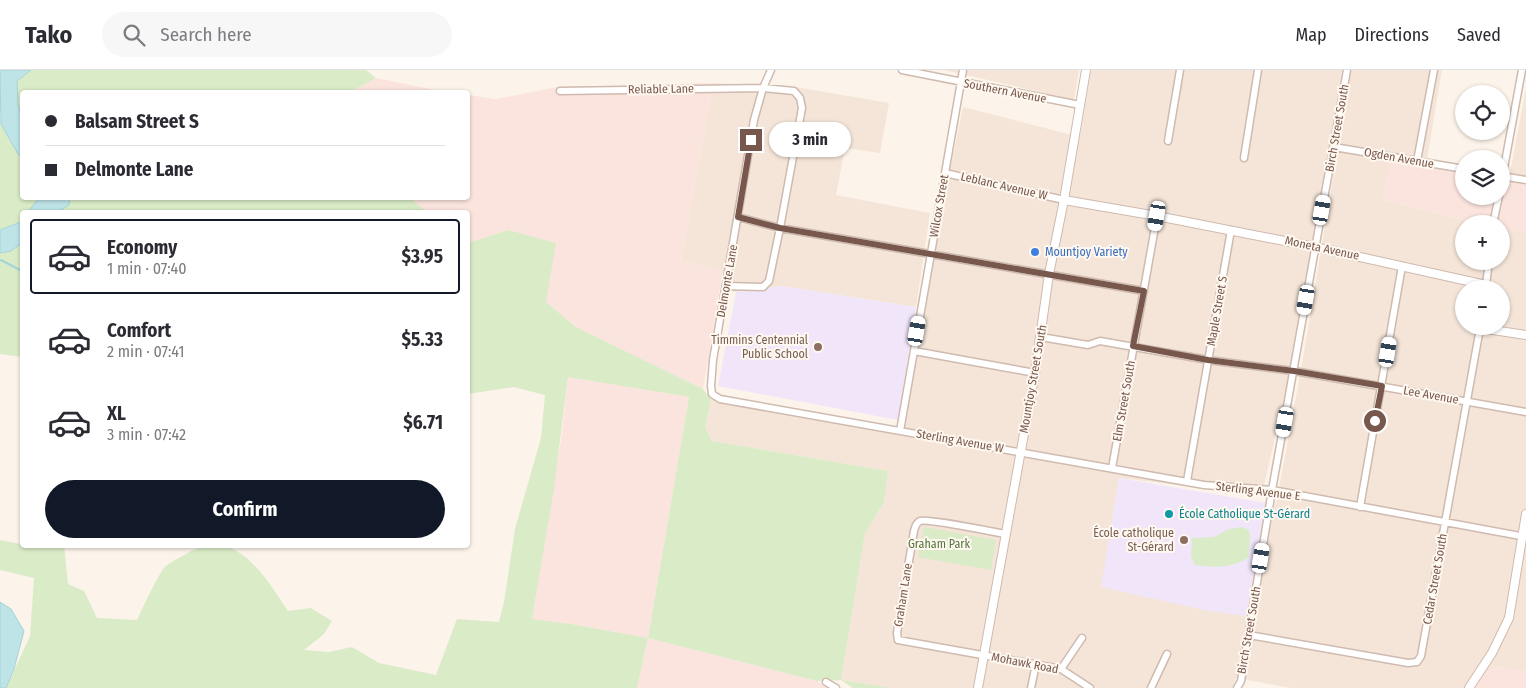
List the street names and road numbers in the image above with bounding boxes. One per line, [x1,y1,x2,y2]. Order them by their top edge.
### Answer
street label: Southern Avenue [962,76,1048,106]
street label: Reliable Lane [628,81,694,97]
street label: Birch Street South [1322,83,1352,173]
street label: Ogden Avenue [1363,145,1435,171]
street label: Leblanc Avenue W [959,169,1049,203]
street label: Wilcox Street [927,173,951,239]
street label: Moneta Avenue [1284,233,1361,263]
street label: Delmonte Lane [714,243,740,319]
street label: Maple Street S [1204,275,1230,347]
street label: Mountjoy Street South [1017,324,1049,434]
street label: Elm Street South [1110,359,1138,443]
street label: Lee Avenue [1402,383,1460,407]
street label: Sterling Avenue W [915,426,1005,456]
street label: Sterling Avenue E [1215,479,1302,503]
street label: Cedar Street South [1420,532,1450,626]
street label: Graham Lane [891,562,915,628]
street label: Birch Street South [1234,585,1264,675]
street label: Mohawk Road [990,650,1060,676]

